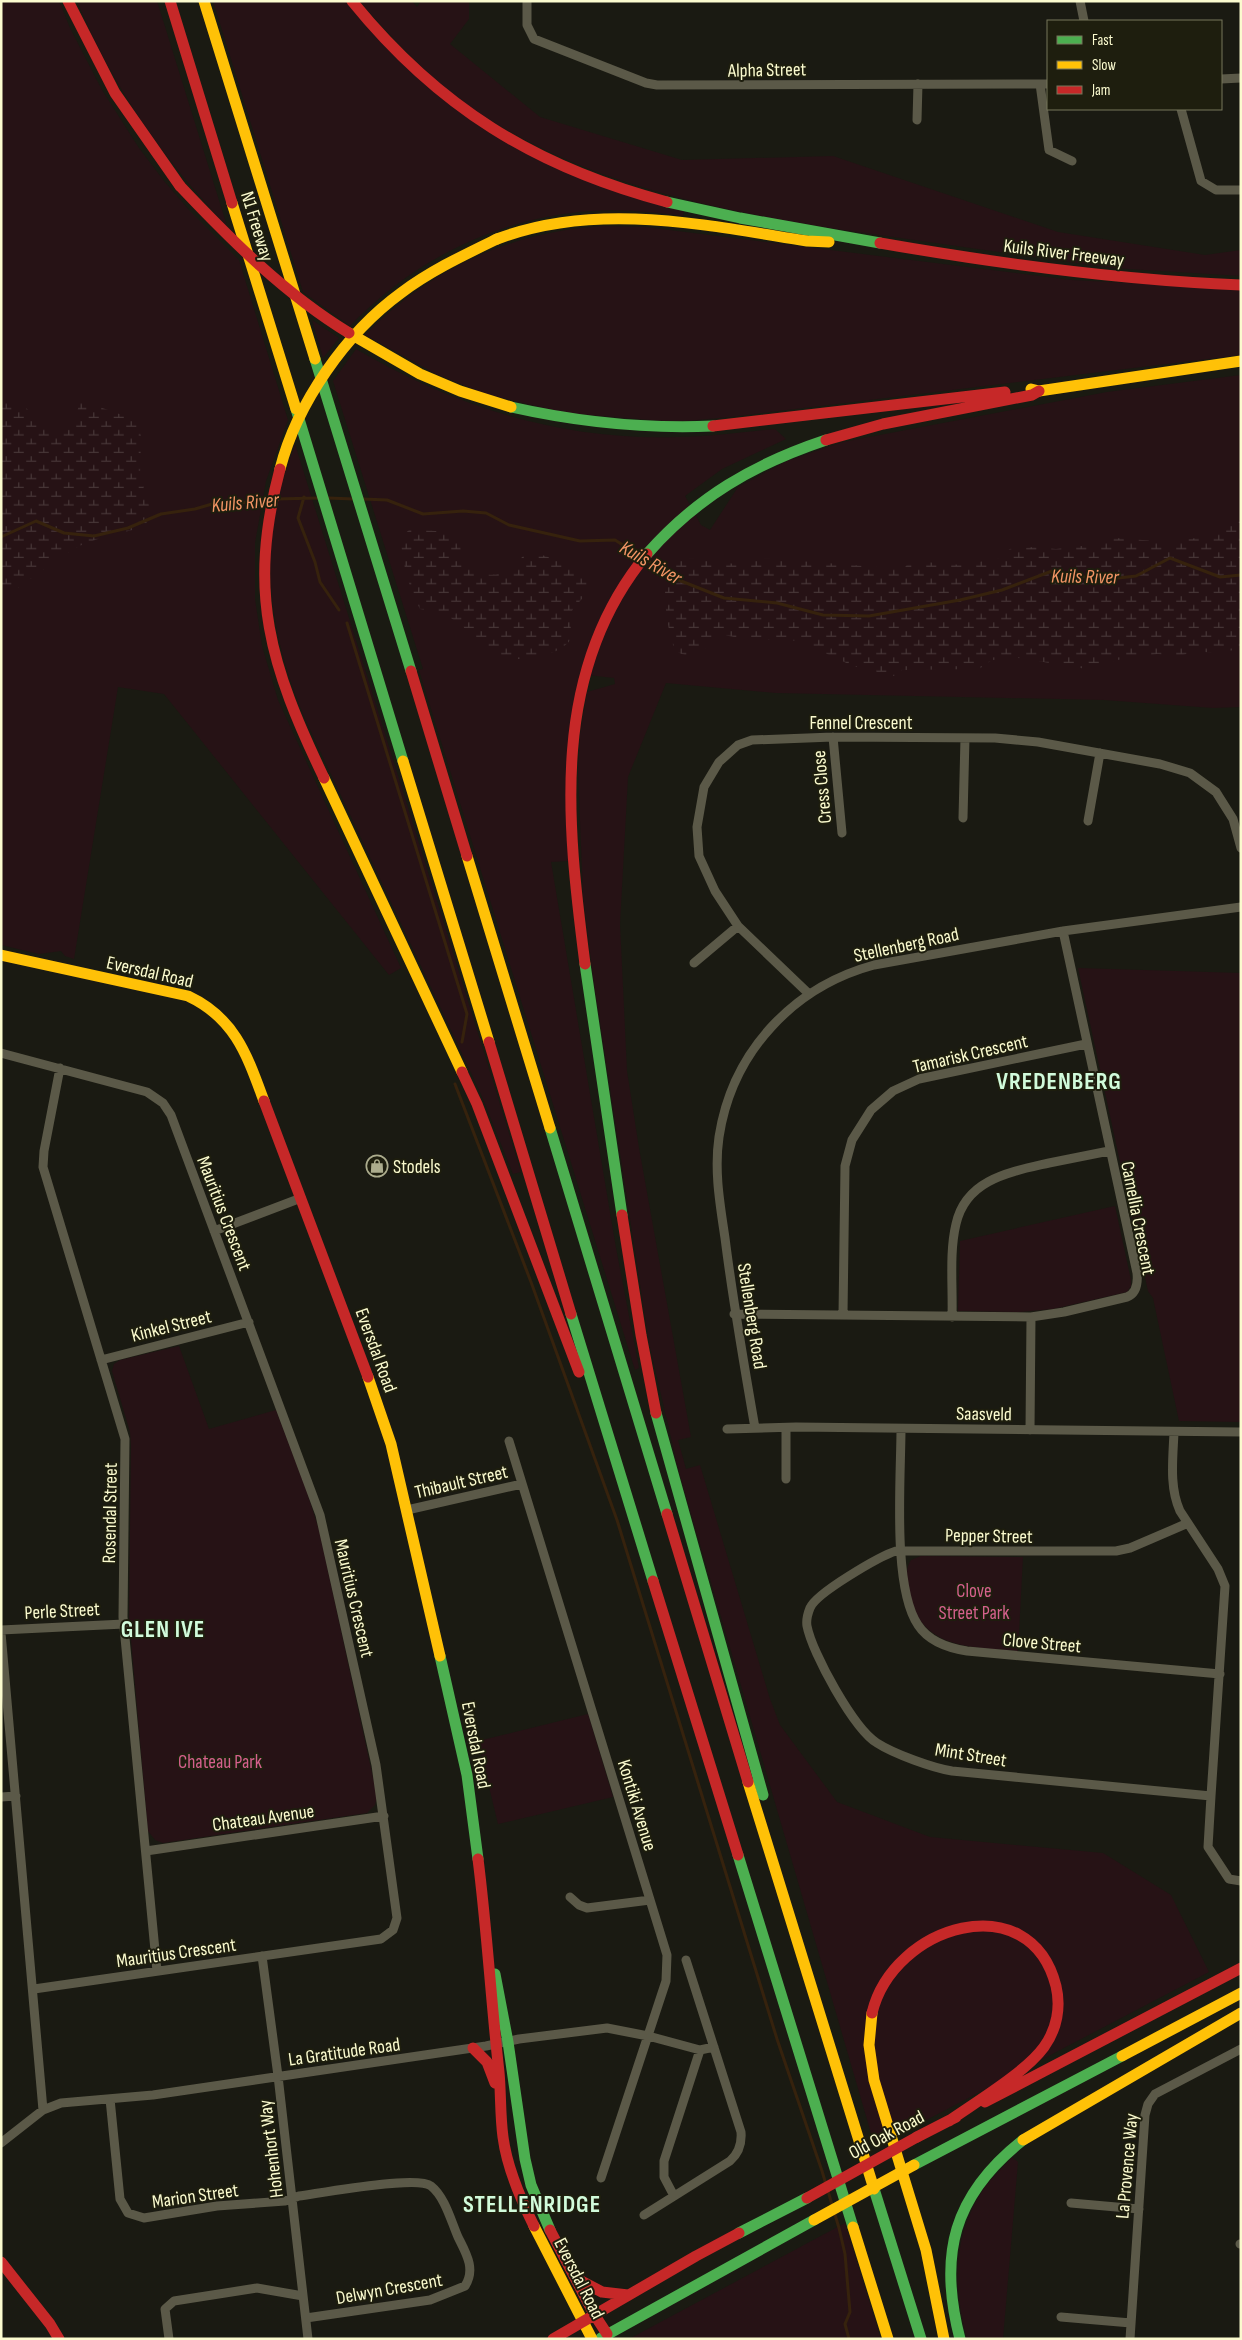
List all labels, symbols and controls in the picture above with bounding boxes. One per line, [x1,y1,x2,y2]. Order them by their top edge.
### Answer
legend [1047,20,1222,110]
text: Fast [1092,31,1114,50]
text: Slow [1092,56,1116,75]
street label: Alpha Street [727,58,807,83]
text: Jam [1091,81,1110,100]
street label: N1 Freeway [235,189,278,265]
street label: Kuils River Freeway [1002,235,1126,272]
water label: Kuils River [210,488,281,518]
water label: Kuils River [615,536,687,591]
water label: Kuils River [1051,564,1120,590]
street label: Fennel Crescent [810,712,913,735]
street label: Cress Close [808,749,837,824]
street label: Stellenberg Road [852,923,961,968]
street label: Eversdal Road [104,951,195,994]
street label: Tamarisk Crescent [911,1030,1030,1079]
district label: VREDENBERG [996,1067,1122,1096]
street label: Mauritius Crescent [191,1153,256,1274]
shop icon: Stodels [365,1154,389,1178]
place label: Stodels [393,1156,441,1179]
street label: Camellia Crescent [1115,1159,1160,1277]
street label: Stellenberg Road [732,1262,771,1371]
street label: Kinkel Street [129,1305,214,1347]
street label: Eversdal Road [350,1305,401,1396]
street label: Saasveld [956,1403,1012,1426]
street label: Thibault Street [413,1461,510,1504]
street label: Rosendal Street [98,1462,123,1564]
street label: Pepper Street [945,1524,1033,1549]
street label: Mauritius Crescent [329,1537,378,1660]
park label: Clove Street Park [939,1580,1010,1625]
street label: Perle Street [24,1598,101,1625]
district label: GLEN IVE [121,1615,205,1644]
street label: Clove Street [1002,1629,1082,1658]
street label: Eversdal Road [456,1700,495,1791]
street label: Mint Street [933,1738,1008,1773]
park label: Chateau Park [178,1751,263,1774]
street label: Kontiki Avenue [612,1757,661,1854]
street label: Chateau Avenue [211,1800,316,1837]
street label: Mauritius Crescent [115,1934,238,1973]
street label: La Gratitude Road [287,2033,402,2072]
street label: Hohenhort Way [254,2098,289,2199]
street label: Old Oak Road [845,2106,928,2165]
street label: La Provence Way [1111,2112,1144,2220]
street label: Marion Street [151,2179,240,2214]
district label: STELLENRIDGE [463,2190,601,2219]
street label: Eversdal Road [548,2234,609,2323]
street label: Delwyn Crescent [334,2269,444,2310]

